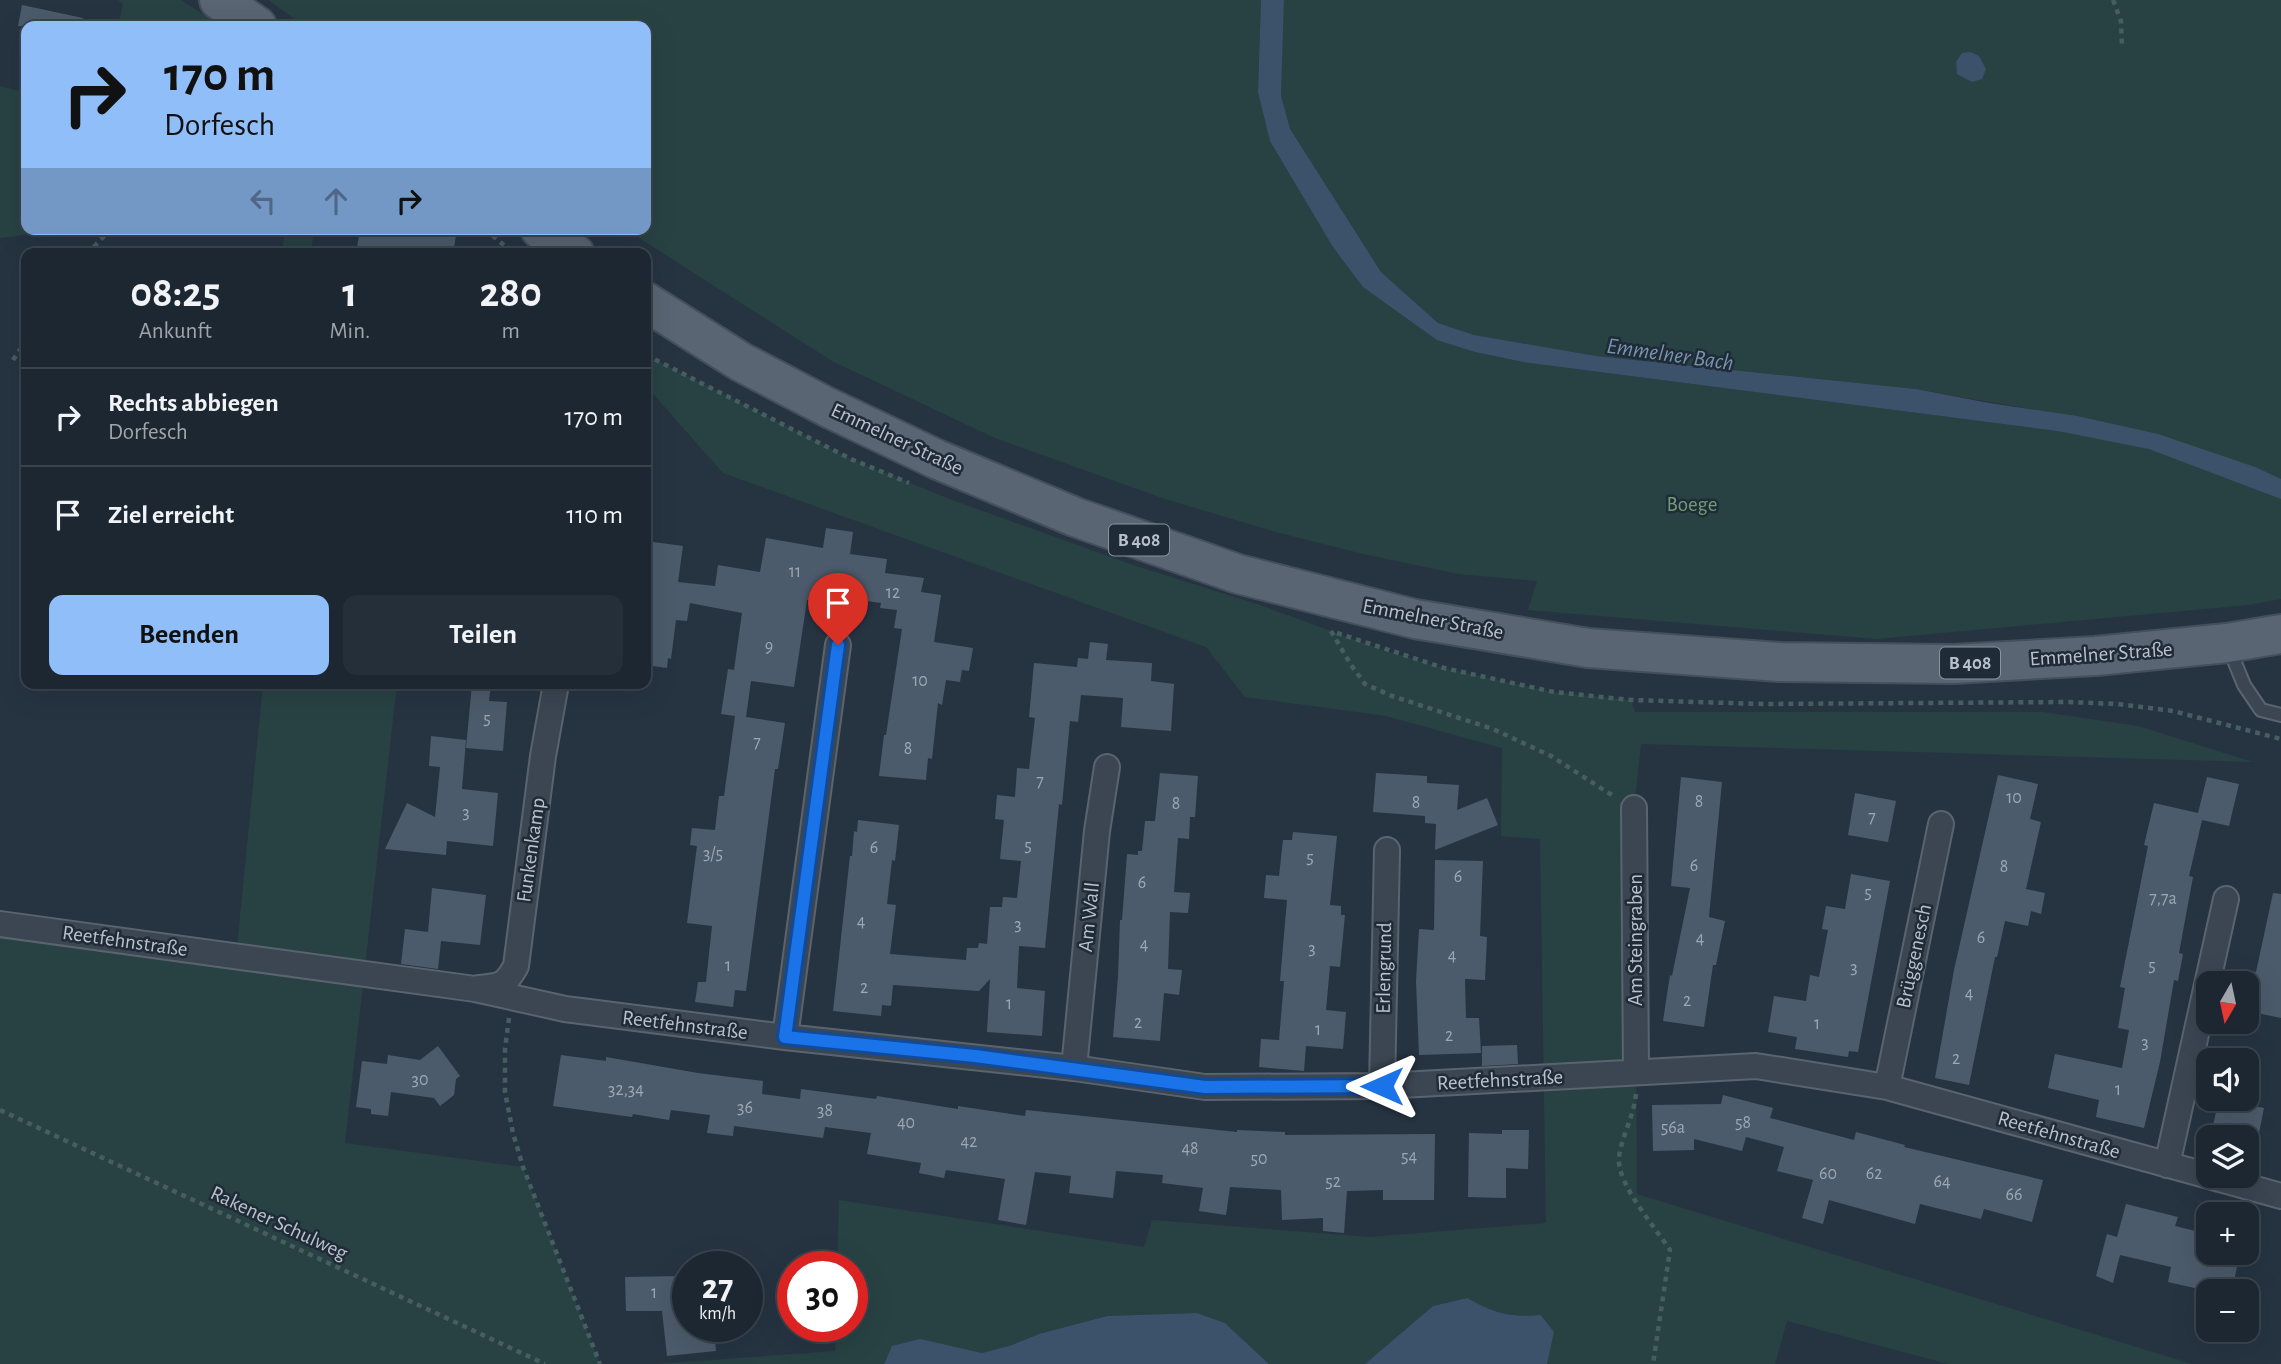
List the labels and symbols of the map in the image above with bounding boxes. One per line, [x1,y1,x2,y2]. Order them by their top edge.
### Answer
water label: Emmelner Bach [1605,335,1735,375]
street label: Emmelner Straße [828,399,966,479]
park label: Boege [1667,494,1717,515]
road number: B 408 [1109,524,1169,555]
house number: 11 [789,563,801,581]
pin [808,573,868,645]
house number: 12 [886,584,900,602]
street label: Emmelner Straße [1361,595,1505,643]
house number: 9 [765,638,773,656]
street label: Emmelner Straße [2029,639,2173,669]
road number: B 408 [1940,648,2000,678]
house number: 10 [912,672,928,690]
house number: 5 [483,710,491,728]
house number: 7 [753,734,761,752]
house number: 8 [904,740,912,758]
house number: 7 [1036,773,1044,791]
house number: 10 [2006,789,2022,807]
house number: 8 [1695,793,1703,811]
house number: 8 [1412,794,1420,812]
house number: 8 [1172,795,1180,813]
street label: Funkenkamp [513,796,549,904]
house number: 3 [462,804,470,822]
house number: 7 [1868,809,1876,827]
house number: 5 [1024,837,1032,855]
house number: 6 [870,839,878,857]
house number: 3/5 [703,845,723,863]
house number: 5 [1306,849,1314,867]
house number: 6 [1690,857,1698,875]
house number: 8 [2000,858,2008,876]
house number: 6 [1454,868,1462,886]
house number: 6 [1138,874,1146,892]
street label: Am Steingraben [1625,874,1646,1006]
street label: Am Wall [1075,881,1103,953]
house number: 5 [1864,884,1872,902]
house number: 7,7a [2149,890,2177,908]
street label: Brüggenesch [1893,902,1935,1010]
house number: 4 [857,913,866,931]
house number: 3 [1014,916,1022,934]
street label: Reetfehnstraße [61,922,189,960]
street label: Erlengrund [1373,922,1395,1014]
house number: 6 [1977,929,1985,947]
house number: 4 [1696,930,1705,948]
house number: 4 [1140,936,1149,954]
house number: 3 [1308,940,1316,958]
house number: 4 [1448,947,1457,965]
house number: 1 [725,957,731,975]
house number: 5 [2148,957,2156,975]
house number: 3 [1850,959,1858,977]
north arrow [2196,971,2259,1034]
house number: 2 [860,979,868,997]
house number: 4 [1965,985,1974,1003]
house number: 2 [1683,992,1691,1010]
house number: 1 [1006,995,1012,1013]
street label: Reetfehnstraße [621,1007,749,1043]
house number: 2 [1134,1014,1142,1032]
house number: 1 [1814,1015,1820,1033]
house number: 1 [1315,1021,1321,1039]
house number: 2 [1445,1027,1453,1045]
house number: 3 [2141,1034,2149,1052]
position arrow [1345,1049,1419,1123]
house number: 2 [1952,1050,1960,1068]
street label: Reetfehnstraße [1436,1066,1564,1094]
house number: 30 [412,1071,428,1089]
house number: 32,34 [608,1081,644,1099]
house number: 1 [2115,1081,2121,1099]
house number: 36 [737,1099,753,1117]
house number: 38 [817,1102,833,1120]
street label: Reetfehnstraße [1995,1108,2123,1162]
house number: 40 [897,1114,915,1132]
house number: 58 [1735,1114,1751,1132]
house number: 56a [1661,1119,1685,1137]
house number: 42 [961,1133,977,1151]
house number: 48 [1181,1140,1199,1158]
house number: 54 [1401,1148,1417,1166]
house number: 50 [1250,1150,1268,1168]
house number: 60 [1819,1165,1837,1183]
house number: 62 [1866,1165,1882,1183]
house number: 52 [1325,1173,1341,1191]
house number: 64 [1933,1173,1951,1191]
street label: Rakener Schulweg [207,1182,351,1264]
house number: 66 [2006,1186,2022,1204]
speed limit sign: 30 [777,1251,868,1342]
house number: 1 [651,1284,657,1302]

